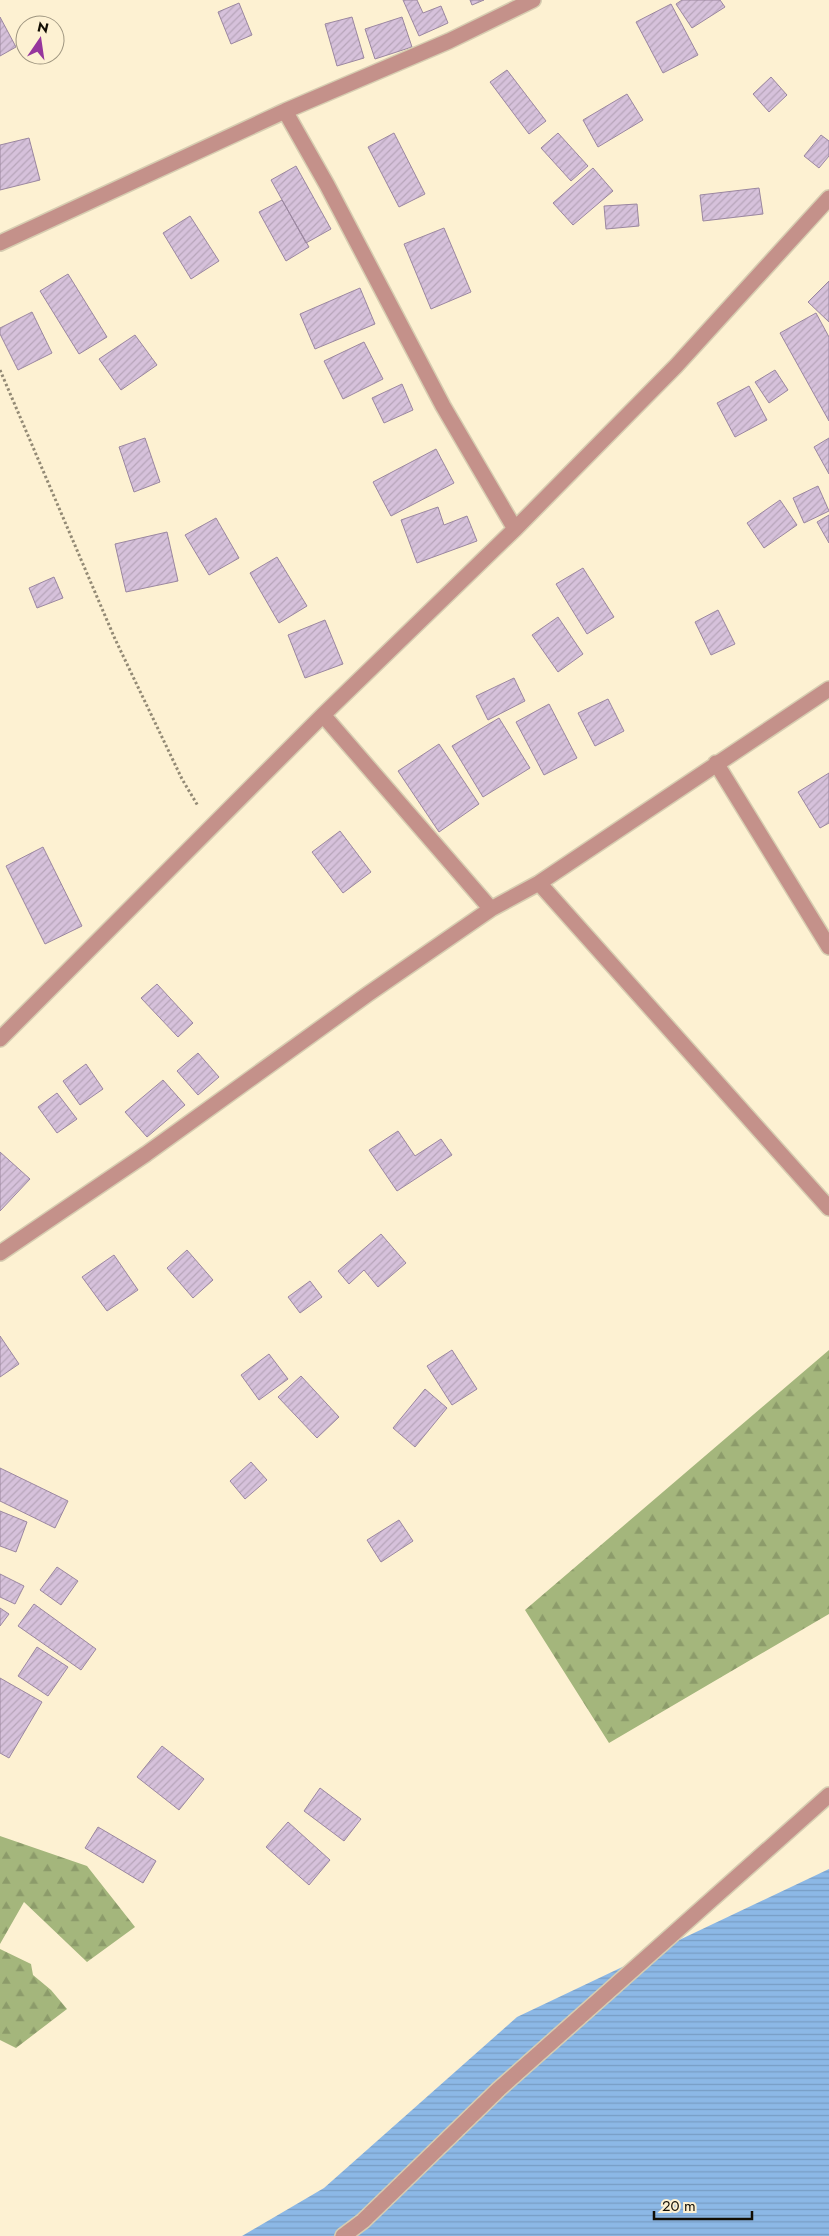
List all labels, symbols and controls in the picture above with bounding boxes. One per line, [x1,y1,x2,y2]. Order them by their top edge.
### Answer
north arrow [15,15,65,65]
text: N [35,16,51,38]
scale bar [654,2188,752,2220]
text: 20 m [662,2195,696,2217]

